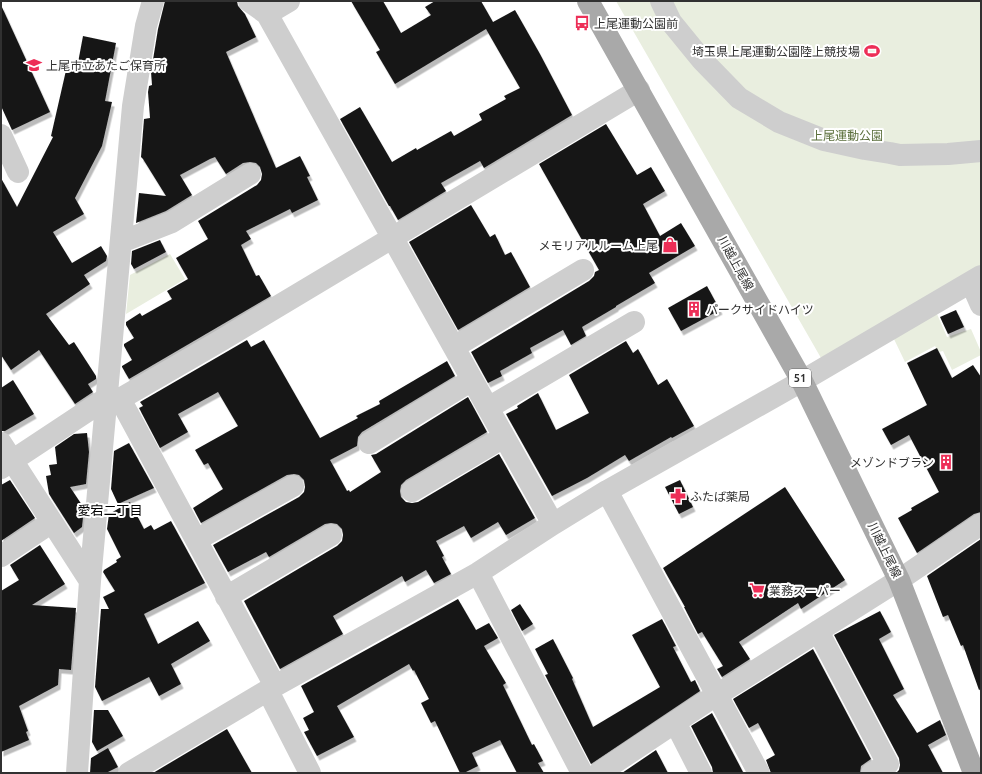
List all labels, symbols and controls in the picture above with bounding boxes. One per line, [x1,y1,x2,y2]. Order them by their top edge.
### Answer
bus stop icon: 上尾運動公園前 [573,14,591,32]
place label: 上尾運動公園前 [594,17,678,30]
sports icon: 埼玉県上尾運動公園陸上競技場 [863,42,881,60]
place label: 埼玉県上尾運動公園陸上競技場 [692,45,860,58]
school or university icon: 上尾市立あたご保育所 [25,56,43,74]
place label: 上尾市立あたご保育所 [46,59,166,72]
park label: 上尾運動公園 [811,129,883,142]
street label: 川越上尾線 [716,234,756,292]
shop icon: メモリアルルーム上尾 [661,236,679,254]
place label: メモリアルルーム上尾 [538,239,658,252]
building icon: パークサイドハイツ [685,300,703,318]
place label: パークサイドハイツ [706,303,814,316]
road number: 51 [789,369,811,387]
building icon: メゾンドブラン [937,453,955,471]
place label: メゾンドブラン [850,456,934,469]
pharmacy icon: ふたば薬局 [669,487,687,505]
place label: ふたば薬局 [690,490,750,503]
district label: 愛宕二丁目 [77,503,143,517]
street label: 川越上尾線 [866,520,904,580]
supermarket icon: 業務スーパー [748,581,766,599]
place label: 業務スーパー [769,584,841,597]

